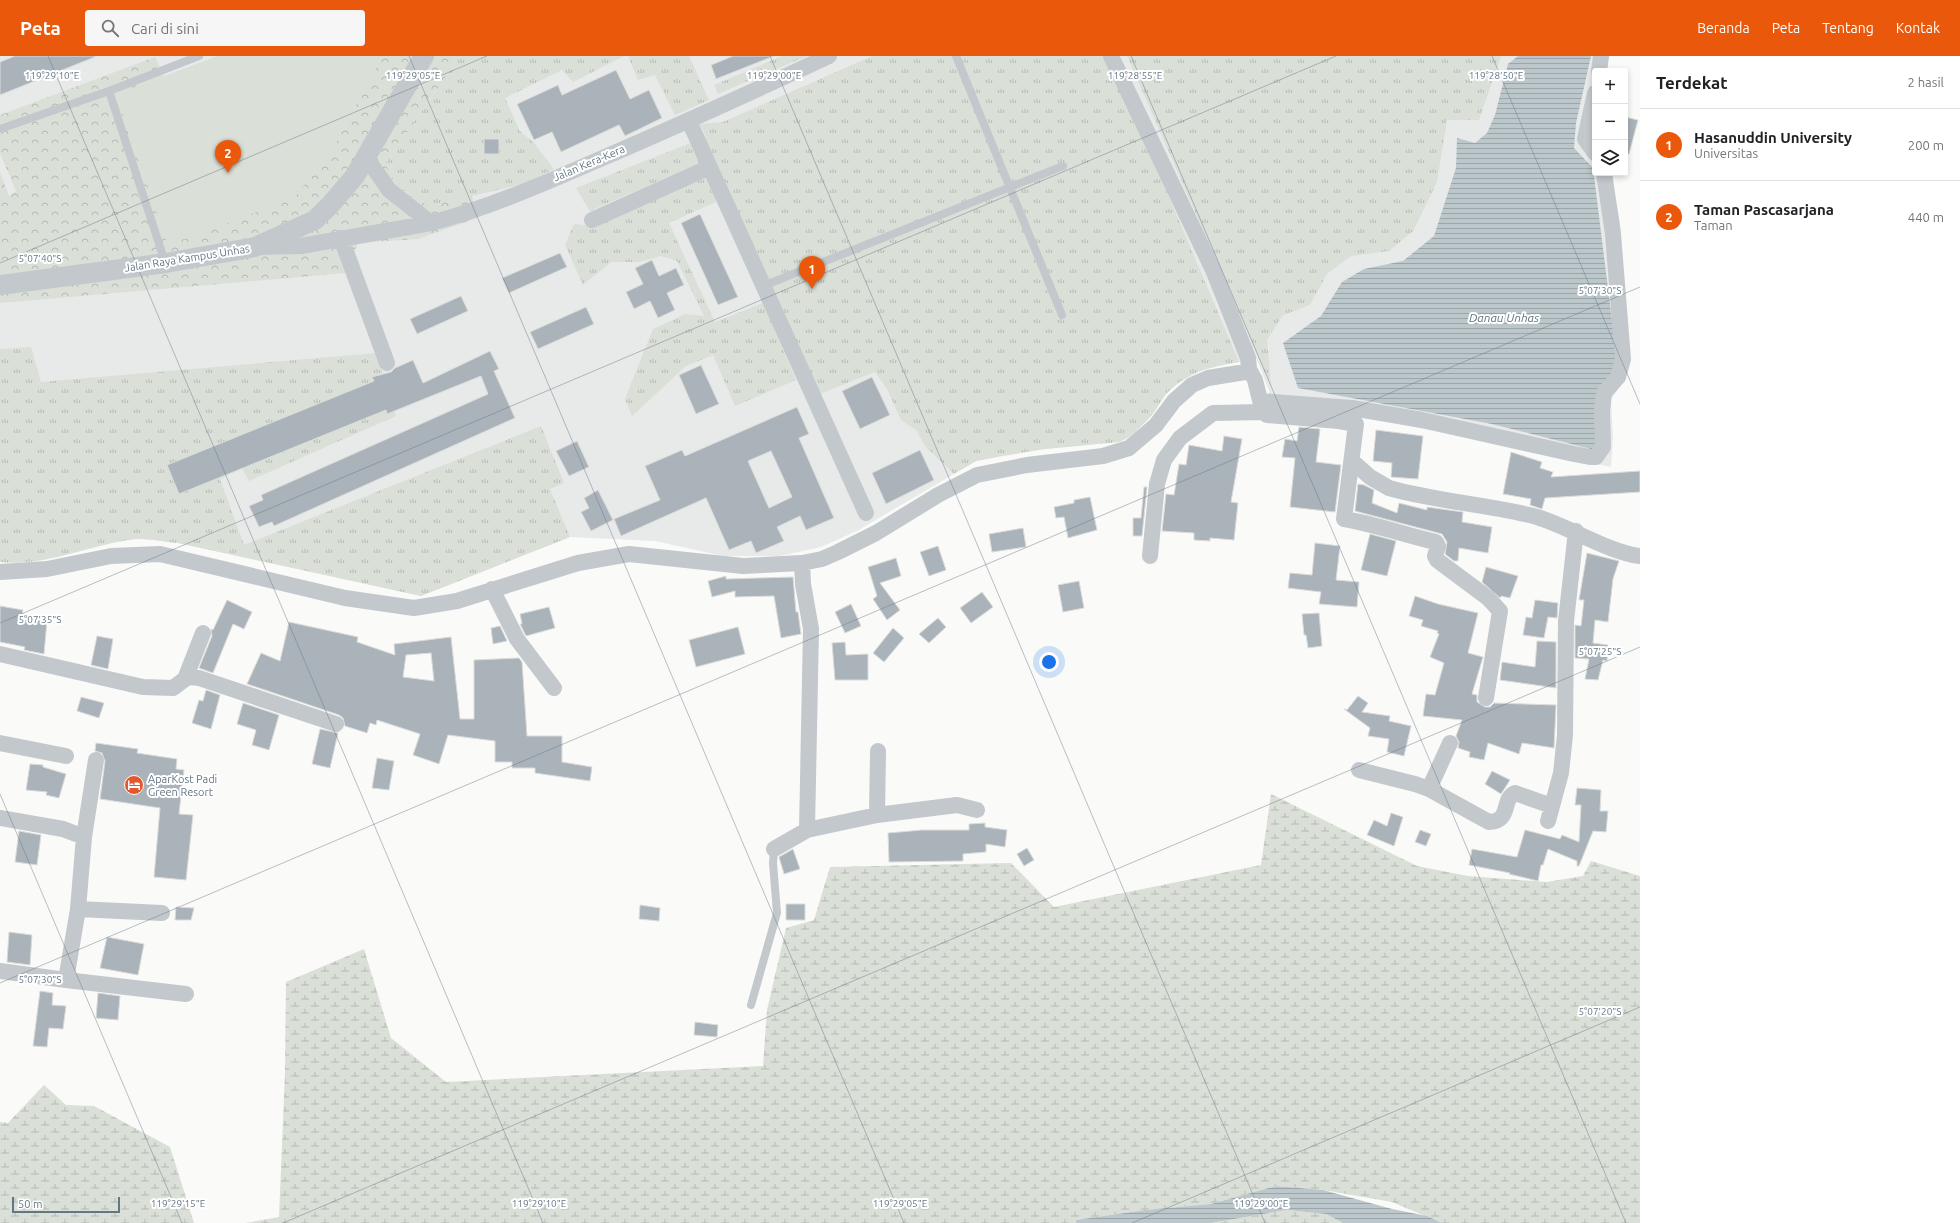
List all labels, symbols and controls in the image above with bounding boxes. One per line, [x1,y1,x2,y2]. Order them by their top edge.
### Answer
search box [85,10,365,46]
text: Peta [20,17,61,39]
icon: search [99,17,121,39]
text: Cari di sini [131,20,199,37]
text: Beranda [1697,20,1750,36]
text: Peta [1772,20,1800,36]
text: Tentang [1822,20,1874,36]
text: Kontak [1896,20,1940,36]
map controls [1592,68,1628,176]
button: + [1592,68,1628,104]
text: 119°29'10"E [25,70,80,81]
text: 119°29'05"E [386,70,441,81]
text: 119°29'00"E [747,70,802,81]
text: 119°28'55"E [1108,70,1163,81]
text: 119°28'50"E [1469,70,1524,81]
text: Terdekat [1656,73,1728,92]
text: 2 hasil [1907,75,1944,89]
button: − [1592,104,1628,140]
text: Hasanuddin University [1694,129,1852,146]
text: 1 [1665,138,1673,152]
text: 200 m [1908,138,1944,152]
pin: 2 [215,140,241,173]
button: layers [1592,140,1628,176]
street label: Jalan Kera-Kera [551,143,627,183]
text: Universitas [1694,146,1758,160]
text: Taman Pascasarjana [1694,201,1834,218]
text: 2 [1665,210,1673,224]
text: 440 m [1908,210,1944,224]
text: Taman [1694,218,1733,232]
street label: Jalan Raya Kampus Unhas [123,242,251,274]
text: 5°07'40"S [18,253,62,264]
pin: 1 [799,256,825,289]
text: 5°07'30"S [1578,285,1622,296]
water label: Danau Unhas [1469,311,1539,324]
text: 5°07'35"S [18,614,62,625]
text: 5°07'25"S [1578,646,1622,657]
your location [1039,652,1059,672]
place label: AparKost Padi Green Resort [148,773,217,798]
hotel icon: AparKost Padi Green Resort [123,774,145,796]
text: 5°07'30"S [18,974,62,985]
text: 5°07'20"S [1578,1006,1622,1017]
scale bar [12,1195,120,1214]
text: 50 m [18,1198,42,1210]
text: 119°29'15"E [151,1198,206,1209]
text: 119°29'10"E [512,1198,567,1209]
text: 119°29'05"E [873,1198,928,1209]
text: 119°29'00"E [1234,1198,1289,1209]

